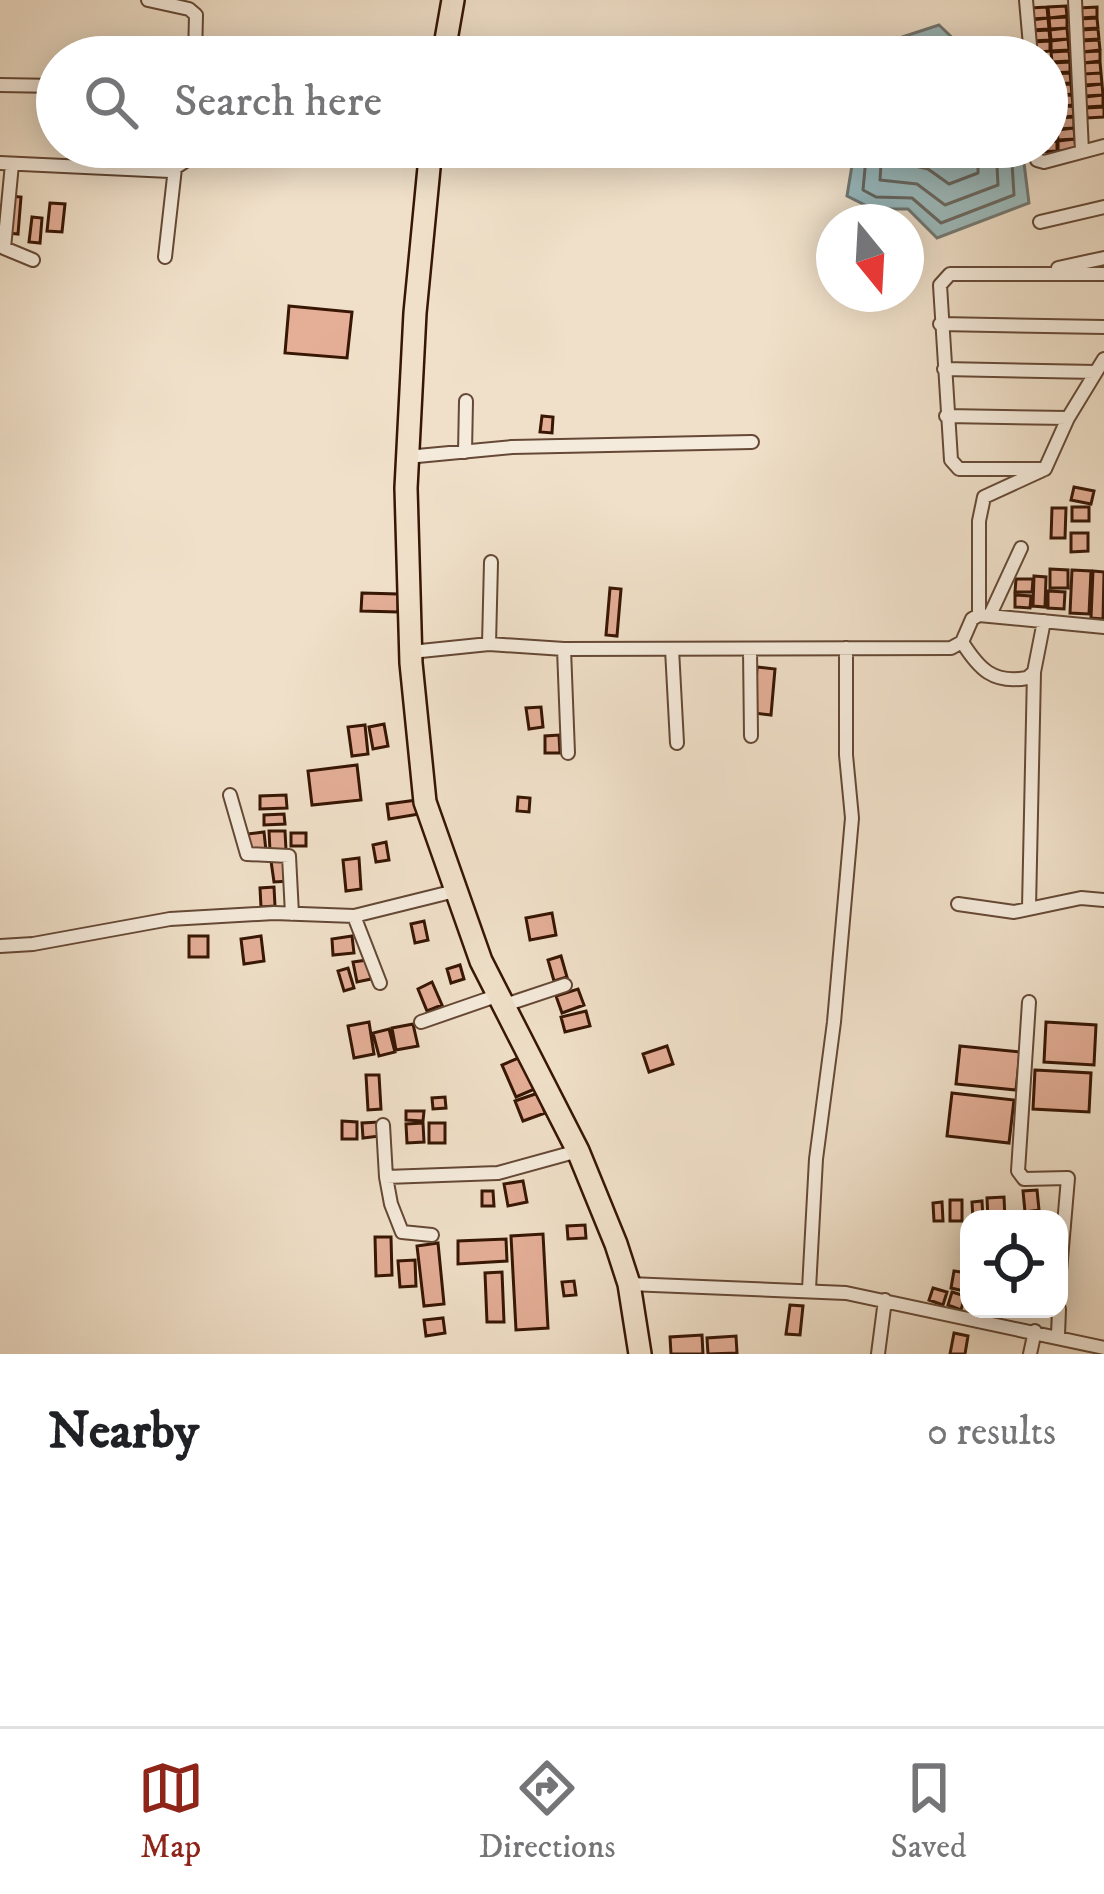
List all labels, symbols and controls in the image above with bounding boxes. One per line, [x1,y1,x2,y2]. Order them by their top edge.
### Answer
search box [36,36,1068,168]
icon: search [78,69,144,135]
text: Search here [174,74,382,130]
north arrow [816,204,924,312]
map controls [960,1210,1068,1318]
button: locate [960,1210,1068,1318]
text: Nearby [48,1400,199,1464]
text: 0 results [927,1408,1056,1457]
tab: Map [138,1755,204,1868]
tab: Directions [479,1755,615,1868]
tab: Saved [891,1755,966,1868]

